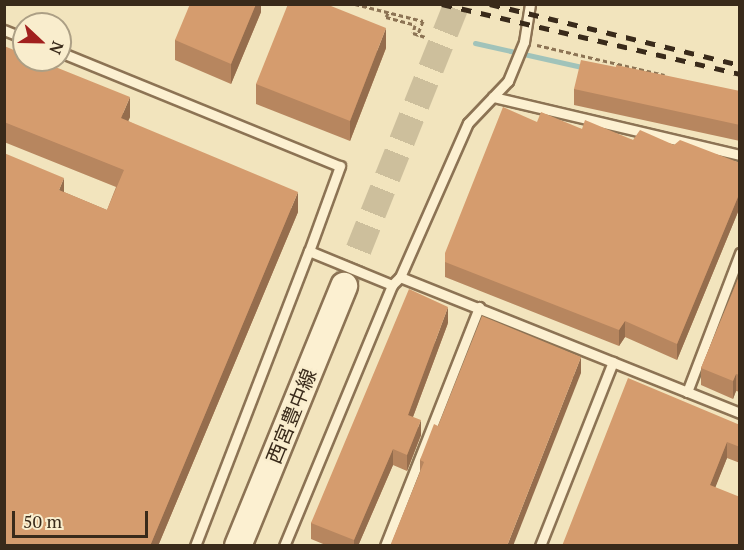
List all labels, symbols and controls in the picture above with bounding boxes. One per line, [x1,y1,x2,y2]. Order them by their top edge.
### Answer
north arrow [12,12,72,72]
text: N [44,38,69,58]
street label: 西宮豊中線 [261,365,321,467]
scale bar [15,499,152,537]
text: 50 m [23,509,62,533]

